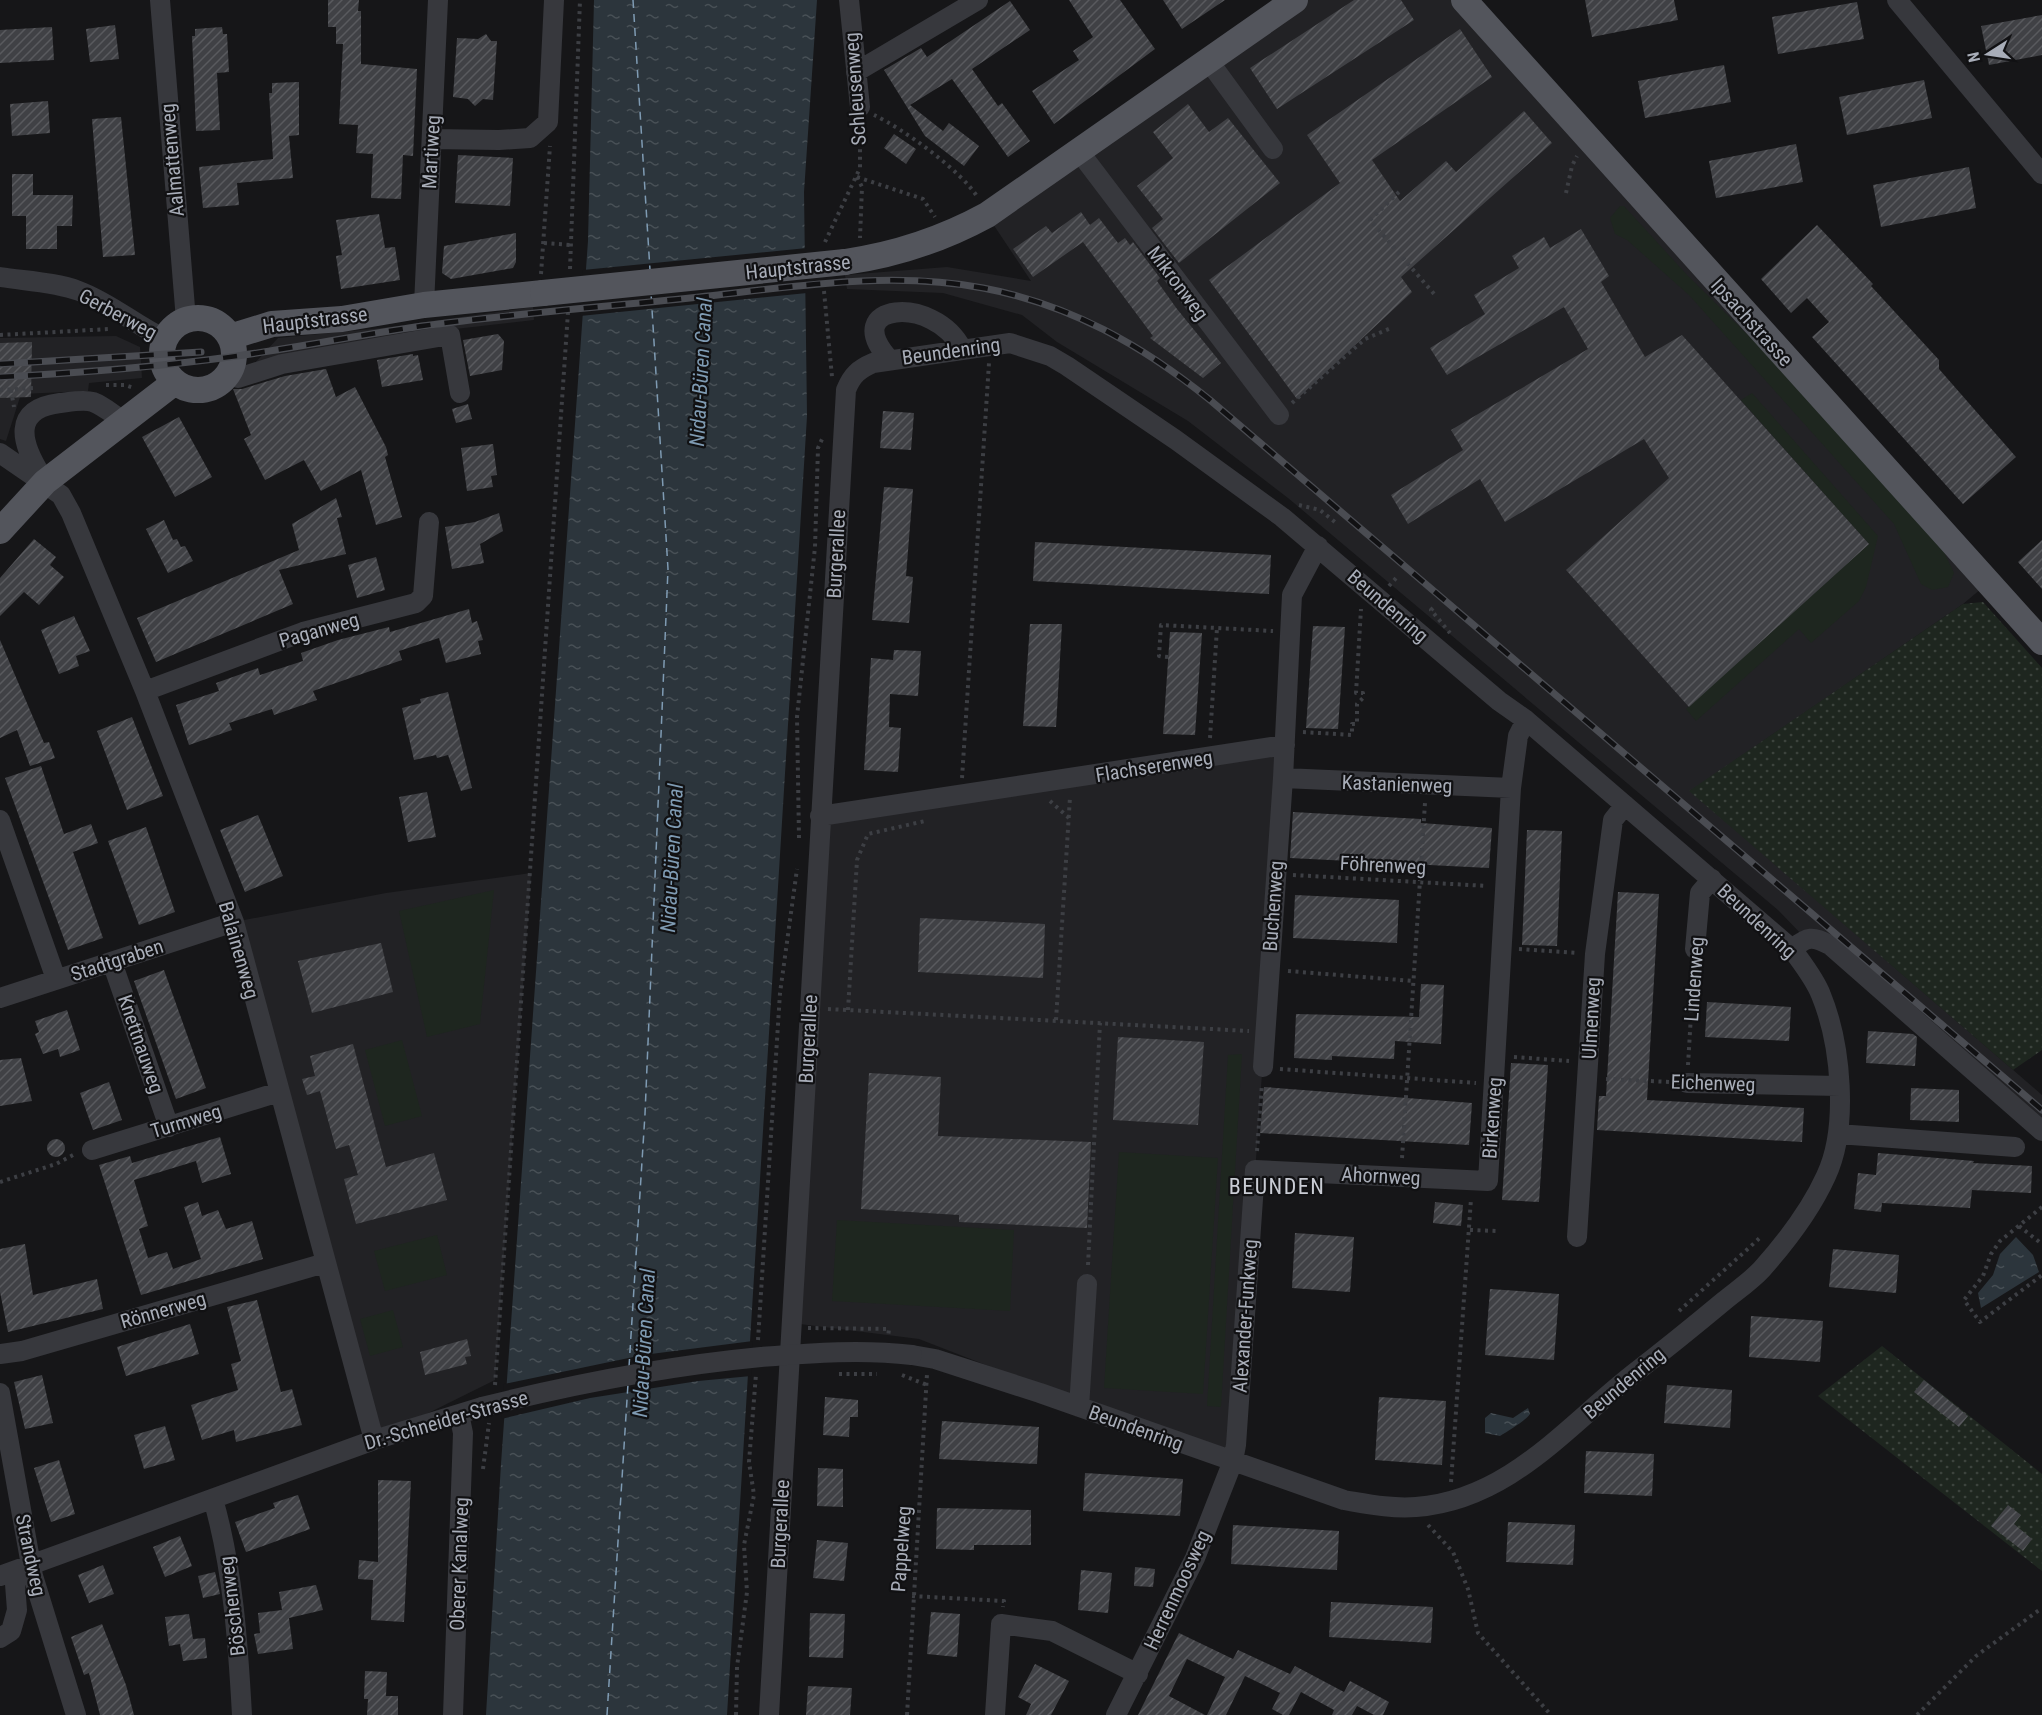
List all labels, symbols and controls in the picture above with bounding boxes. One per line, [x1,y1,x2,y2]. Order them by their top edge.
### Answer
north arrow [1958,24,2018,84]
street label: Schleusenweg [839,32,871,146]
text: N [1964,50,1984,64]
street label: Aalmattenweg [155,102,189,218]
street label: Martiweg [417,114,445,190]
street label: Mikronweg [1142,241,1214,325]
street label: Hauptstrasse [744,250,852,284]
street label: Ipsachstrasse [1706,273,1798,371]
street label: Gerberweg [75,283,161,345]
water label: Nidau-Büren Canal [685,297,717,447]
street label: Hauptstrasse [261,302,369,338]
street label: Beundenring [900,332,1002,370]
street label: Burgerallee [822,509,850,599]
street label: Beundenring [1343,565,1433,647]
street label: Paganweg [276,607,362,653]
street label: Flachserenweg [1094,745,1214,787]
street label: Kastanienweg [1341,770,1453,798]
water label: Nidau-Büren Canal [656,783,688,933]
street label: Föhrenweg [1339,851,1427,879]
street label: Buchenweg [1258,860,1288,952]
street label: Beundenring [1713,879,1801,963]
street label: Balainenweg [214,899,264,1001]
street label: Stadtgraben [68,934,166,986]
street label: Lindenweg [1679,936,1709,1022]
street label: Ulmenweg [1577,976,1605,1060]
street label: Knettnauweg [113,992,169,1096]
street label: Burgerallee [794,994,822,1084]
street label: Eichenweg [1670,1070,1756,1096]
street label: Birkenweg [1477,1076,1507,1160]
street label: Turmweg [148,1099,224,1143]
street label: Ahornweg [1341,1162,1421,1190]
district label: BEUNDEN [1229,1174,1325,1199]
street label: Alexander-Funkweg [1228,1238,1262,1394]
water label: Nidau-Büren Canal [628,1268,660,1418]
street label: Rönnerweg [117,1286,209,1334]
street label: Beundenring [1578,1342,1670,1424]
street label: Dr.-Schneider-Strasse [361,1385,531,1455]
street label: Beundenring [1085,1400,1187,1456]
street label: Burgerallee [766,1479,794,1569]
street label: Oberer Kanalweg [445,1497,473,1631]
street label: Pappelweg [886,1505,916,1593]
street label: Strandweg [11,1512,51,1598]
street label: Herrenmoosweg [1139,1526,1215,1654]
street label: Böschenweg [214,1555,250,1657]

